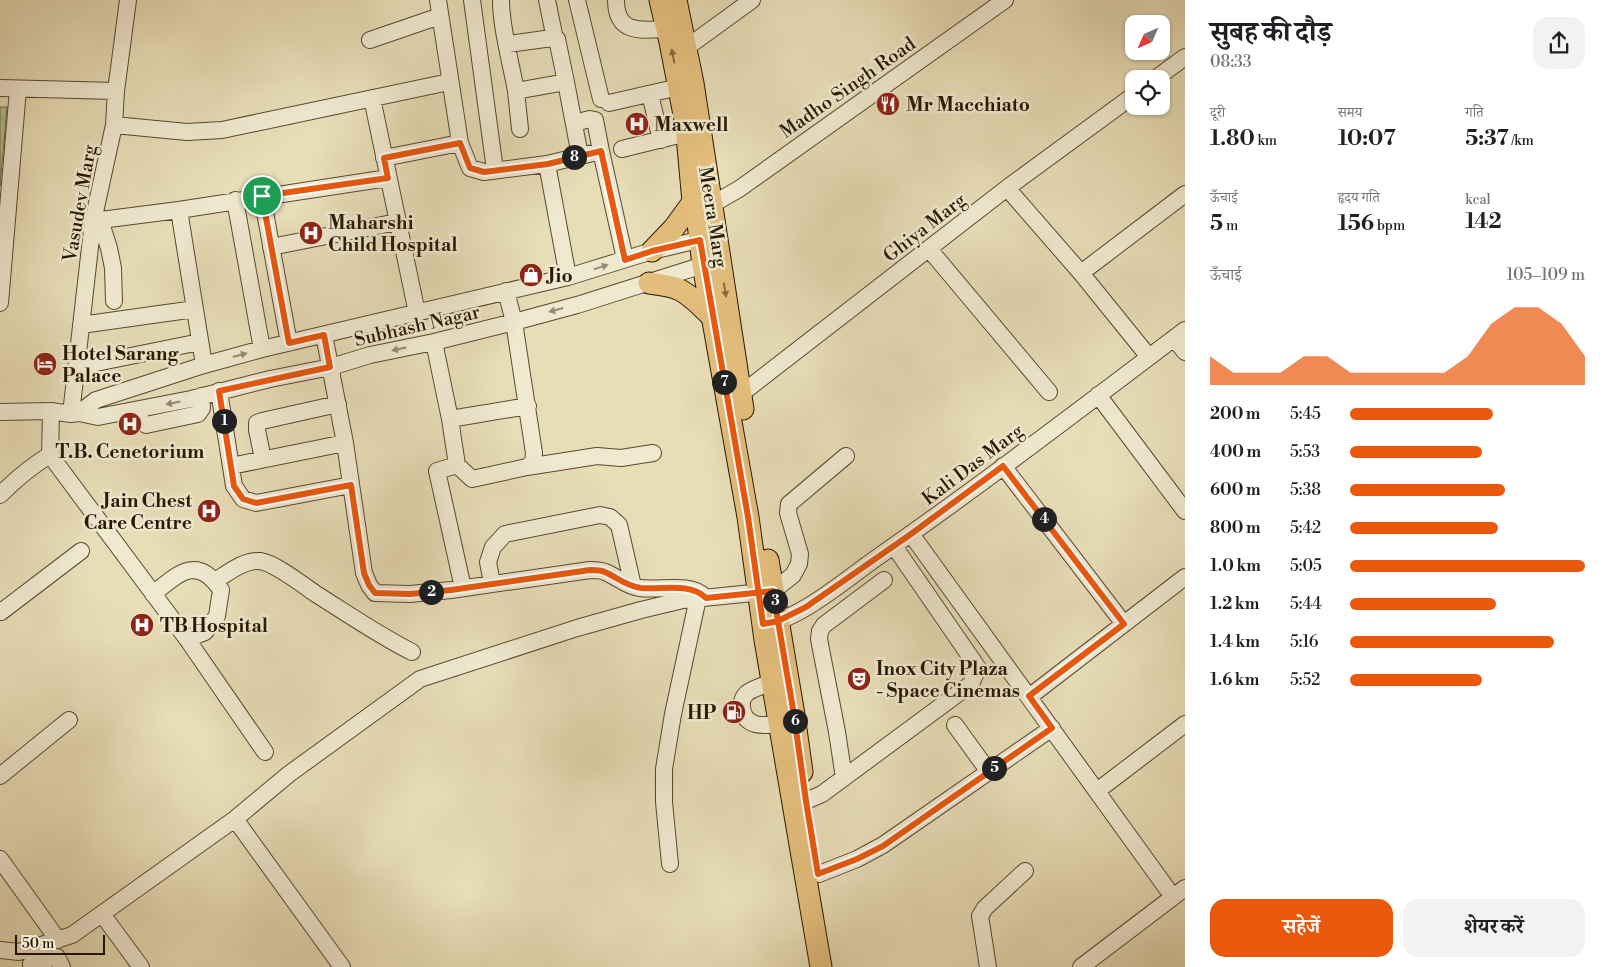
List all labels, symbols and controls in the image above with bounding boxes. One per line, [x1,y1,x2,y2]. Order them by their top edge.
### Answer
north arrow [1125,15,1170,60]
map controls [1125,15,1170,115]
text: सुबह की दौड़ [1210,15,1331,50]
button: share [1533,17,1585,69]
street label: Madho Singh Road [775,32,920,144]
one-way arrow [669,48,677,63]
text: 08:33 [1210,52,1252,72]
button: locate [1125,70,1170,115]
restaurant icon: Mr Macchiato [875,91,901,117]
place label: Mr Macchiato [906,93,1030,117]
text: दूरी [1210,104,1225,122]
text: समय [1338,104,1362,122]
text: गति [1465,104,1484,122]
hospital icon: Maxwell [624,111,650,137]
place label: Maxwell [654,113,728,137]
text: 1.80 [1210,126,1255,152]
text: 10:07 [1338,126,1396,152]
text: 5:37 [1465,126,1509,152]
text: km [1255,132,1277,150]
text: /km [1509,132,1534,150]
street label: Vasudev Marg [58,142,102,265]
pin: 8 [562,144,586,170]
text: 8 [570,148,579,166]
street label: Meera Marg [693,165,733,270]
pin [241,175,283,217]
icon: arrive [248,182,276,210]
street label: Ghiya Marg [878,188,971,268]
text: ऊँचाई [1210,189,1238,207]
text: हृदय गति [1338,189,1380,207]
text: kcal [1465,191,1491,209]
text: 142 [1465,209,1502,235]
place label: Maharshi Child Hospital [328,211,458,257]
text: 5 [1210,211,1223,237]
text: 156 [1338,211,1374,237]
text: m [1223,217,1238,235]
text: bpm [1374,217,1405,235]
hospital icon: Maharshi Child Hospital [298,220,324,246]
shop icon: Jio [518,262,544,288]
one-way arrow [594,262,609,270]
place label: Jio [545,264,573,288]
text: ऊँचाई [1210,265,1242,285]
text: 105–109 m [1507,265,1585,285]
one-way arrow [721,282,729,298]
street label: Subhash Nagar [352,300,482,352]
one-way arrow [549,307,564,315]
place label: Hotel Sarang Palace [62,342,179,388]
one-way arrow [391,345,406,353]
hotel icon: Hotel Sarang Palace [32,351,58,377]
one-way arrow [232,351,247,359]
pin: 7 [712,370,736,394]
text: 7 [720,373,729,391]
one-way arrow [164,399,180,407]
text: 200 m [1210,404,1260,424]
text: 5:45 [1290,404,1321,424]
pin: 1 [212,408,236,434]
hospital icon: T.B. Cenetorium [117,411,143,437]
text: 1 [221,412,228,430]
street label: Kali Das Marg [917,419,1028,511]
place label: T.B. Cenetorium [56,440,204,464]
text: 400 m [1210,442,1261,462]
text: 5:53 [1290,442,1320,462]
text: 600 m [1210,480,1260,500]
text: 5:38 [1290,480,1321,500]
place label: Jain Chest Care Centre [84,489,192,535]
hospital icon: Jain Chest Care Centre [196,498,222,524]
pin: 4 [1032,506,1056,532]
text: 4 [1040,510,1049,528]
text: 800 m [1210,518,1261,538]
text: 5:42 [1290,518,1321,538]
text: 1.0 km [1210,556,1261,576]
text: 5:05 [1290,556,1322,576]
pin: 2 [418,580,444,604]
text: 2 [427,583,436,601]
pin: 3 [762,588,788,614]
text: 3 [771,592,780,610]
text: 1.2 km [1210,594,1259,614]
text: 5:44 [1290,594,1322,614]
hospital icon: TB Hospital [129,612,155,638]
place label: TB Hospital [160,614,268,638]
text: 1.4 km [1210,632,1260,652]
text: 5:16 [1290,632,1318,652]
place label: Inox City Plaza - Space Cinemas [876,657,1020,703]
theatre icon: Inox City Plaza - Space Cinemas [846,666,872,692]
text: 1.6 km [1210,670,1259,690]
text: 5:52 [1290,670,1320,690]
fuel station icon: HP [721,699,747,725]
place label: HP [687,701,717,725]
pin: 6 [782,708,808,734]
text: 6 [791,712,800,730]
pin: 5 [982,756,1006,780]
text: 5 [990,759,999,777]
button: सहेजें [1210,899,1393,957]
button: शेयर करें [1403,899,1585,957]
scale bar [15,932,105,955]
text: 50 m [22,935,54,953]

